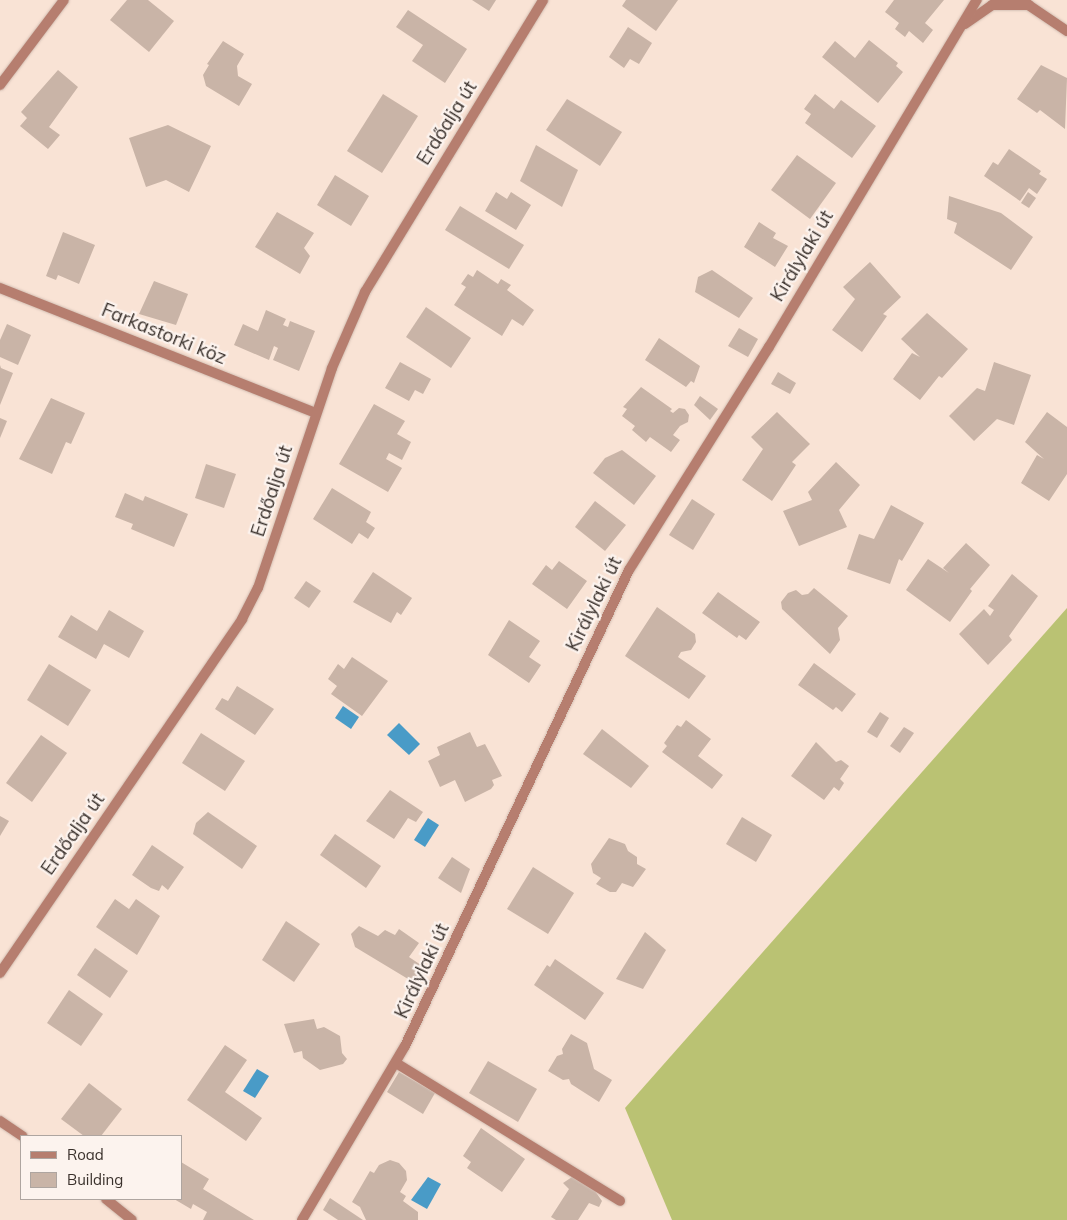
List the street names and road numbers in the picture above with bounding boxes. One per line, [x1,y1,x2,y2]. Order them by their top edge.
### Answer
street label: Erdőalja út [412,77,482,169]
street label: Királylaki út [766,206,838,306]
street label: Farkastorki köz [98,299,230,369]
street label: Erdőalja út [247,442,297,540]
street label: Királylaki út [561,553,627,655]
street label: Erdőalja út [37,789,109,879]
street label: Királylaki út [390,920,454,1022]

